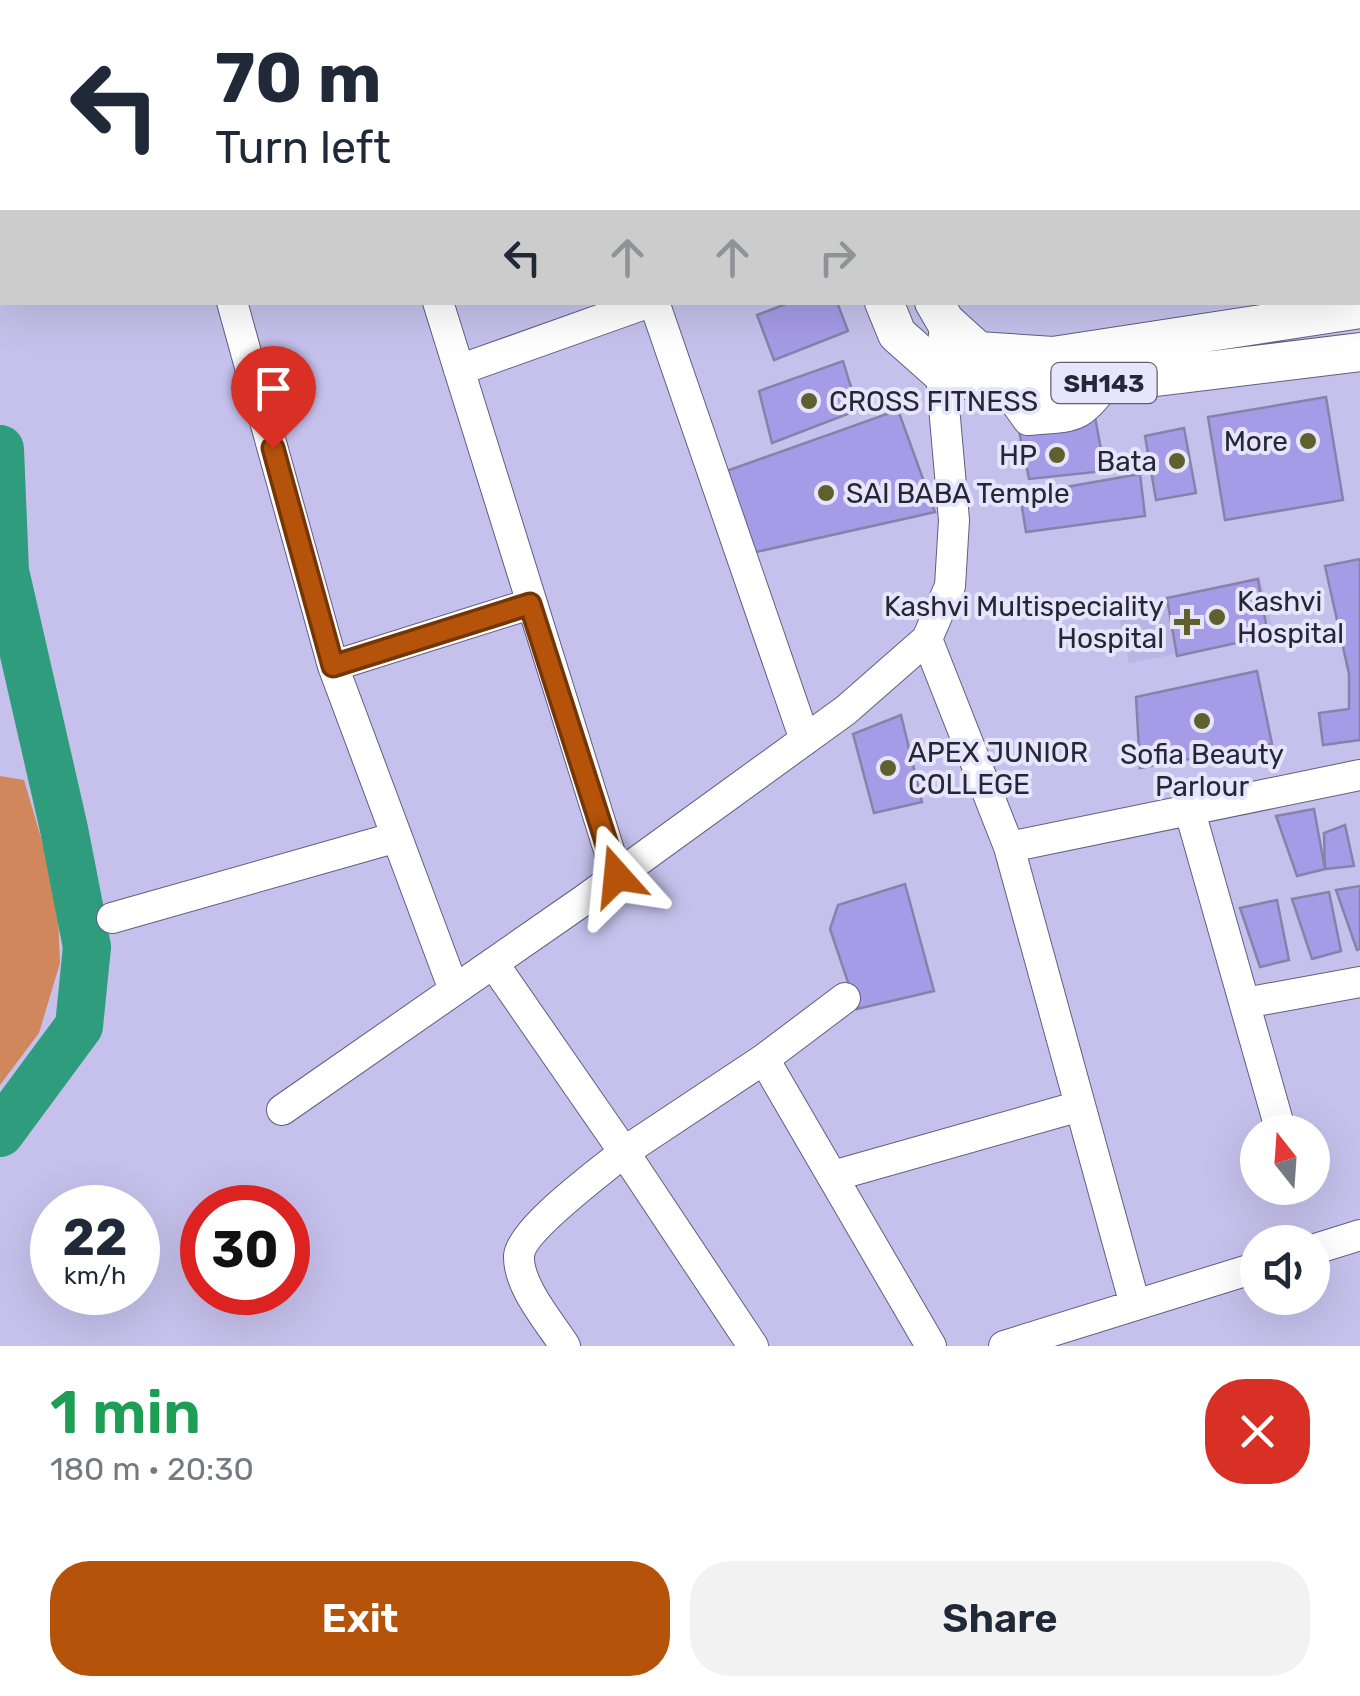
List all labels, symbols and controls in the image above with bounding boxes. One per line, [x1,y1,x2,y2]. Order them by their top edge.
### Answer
text: 70 m [215,37,382,120]
icon: left [50,40,180,170]
text: Turn left [215,121,391,174]
icon: left [495,230,550,285]
icon: ahead [600,230,655,285]
icon: ahead [705,230,760,285]
icon: right [810,230,865,285]
pin [231,346,316,449]
icon: arrive [246,361,301,416]
road number: SH143 [1052,363,1156,403]
place label: CROSS FITNESS [829,385,1038,418]
marker: CROSS FITNESS [798,390,820,412]
place label: More [1224,425,1288,458]
marker: More [1297,430,1319,452]
place label: HP [999,439,1037,472]
marker: HP [1046,444,1068,466]
place label: Bata [1097,445,1157,478]
marker: Bata [1166,450,1188,472]
place label: SAI BABA Temple [846,477,1070,510]
marker: SAI BABA Temple [815,482,837,504]
place label: Kashvi Hospital [1237,585,1344,650]
place label: Kashvi Multispeciality Hospital [884,590,1164,655]
marker: Kashvi Hospital [1206,606,1228,628]
marker: Kashvi Multispeciality Hospital [1174,609,1200,635]
marker: Sofia Beauty Parlour [1191,710,1213,732]
place label: APEX JUNIOR COLLEGE [908,736,1088,801]
place label: Sofia Beauty Parlour [1120,738,1284,803]
marker: APEX JUNIOR COLLEGE [877,757,899,779]
position arrow [565,824,669,928]
north arrow [1240,1115,1330,1205]
map controls [1240,1115,1330,1315]
speed limit sign: 30 [180,1185,310,1315]
text: 22 [63,1208,128,1268]
button: sound [1240,1225,1330,1315]
text: km/h [64,1261,126,1290]
text: 1 min [50,1377,201,1448]
button: close [1205,1379,1310,1484]
text: 180 m · 20:30 [50,1450,254,1488]
button: Exit [50,1561,670,1676]
button: Share [690,1561,1310,1676]

